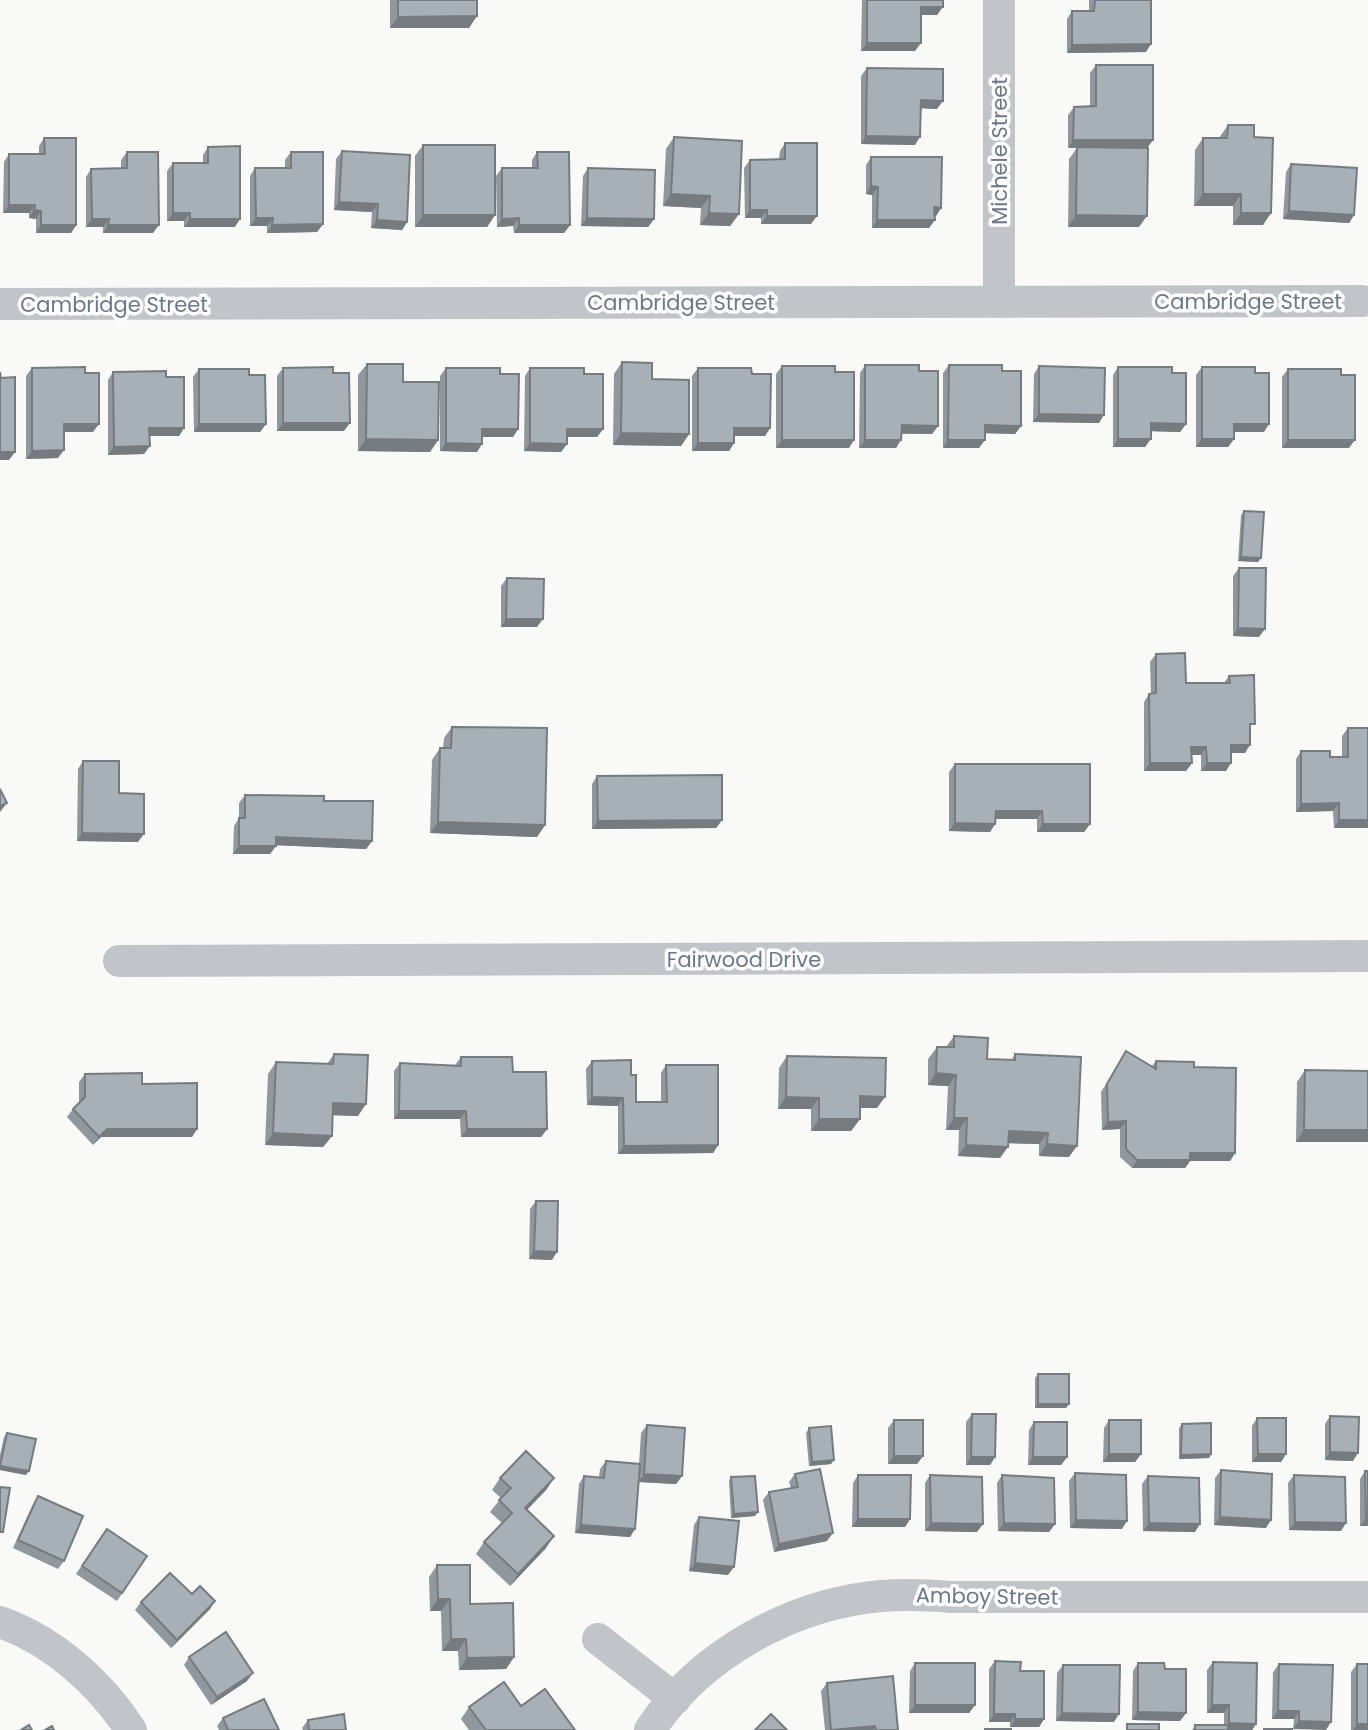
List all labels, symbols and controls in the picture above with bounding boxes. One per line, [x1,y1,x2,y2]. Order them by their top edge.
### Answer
street label: Michele Street [985,77,1014,225]
street label: Cambridge Street [1154,287,1342,316]
street label: Cambridge Street [587,288,775,317]
street label: Cambridge Street [20,290,208,319]
street label: Fairwood Drive [667,945,821,974]
street label: Amboy Street [916,1580,1058,1612]

